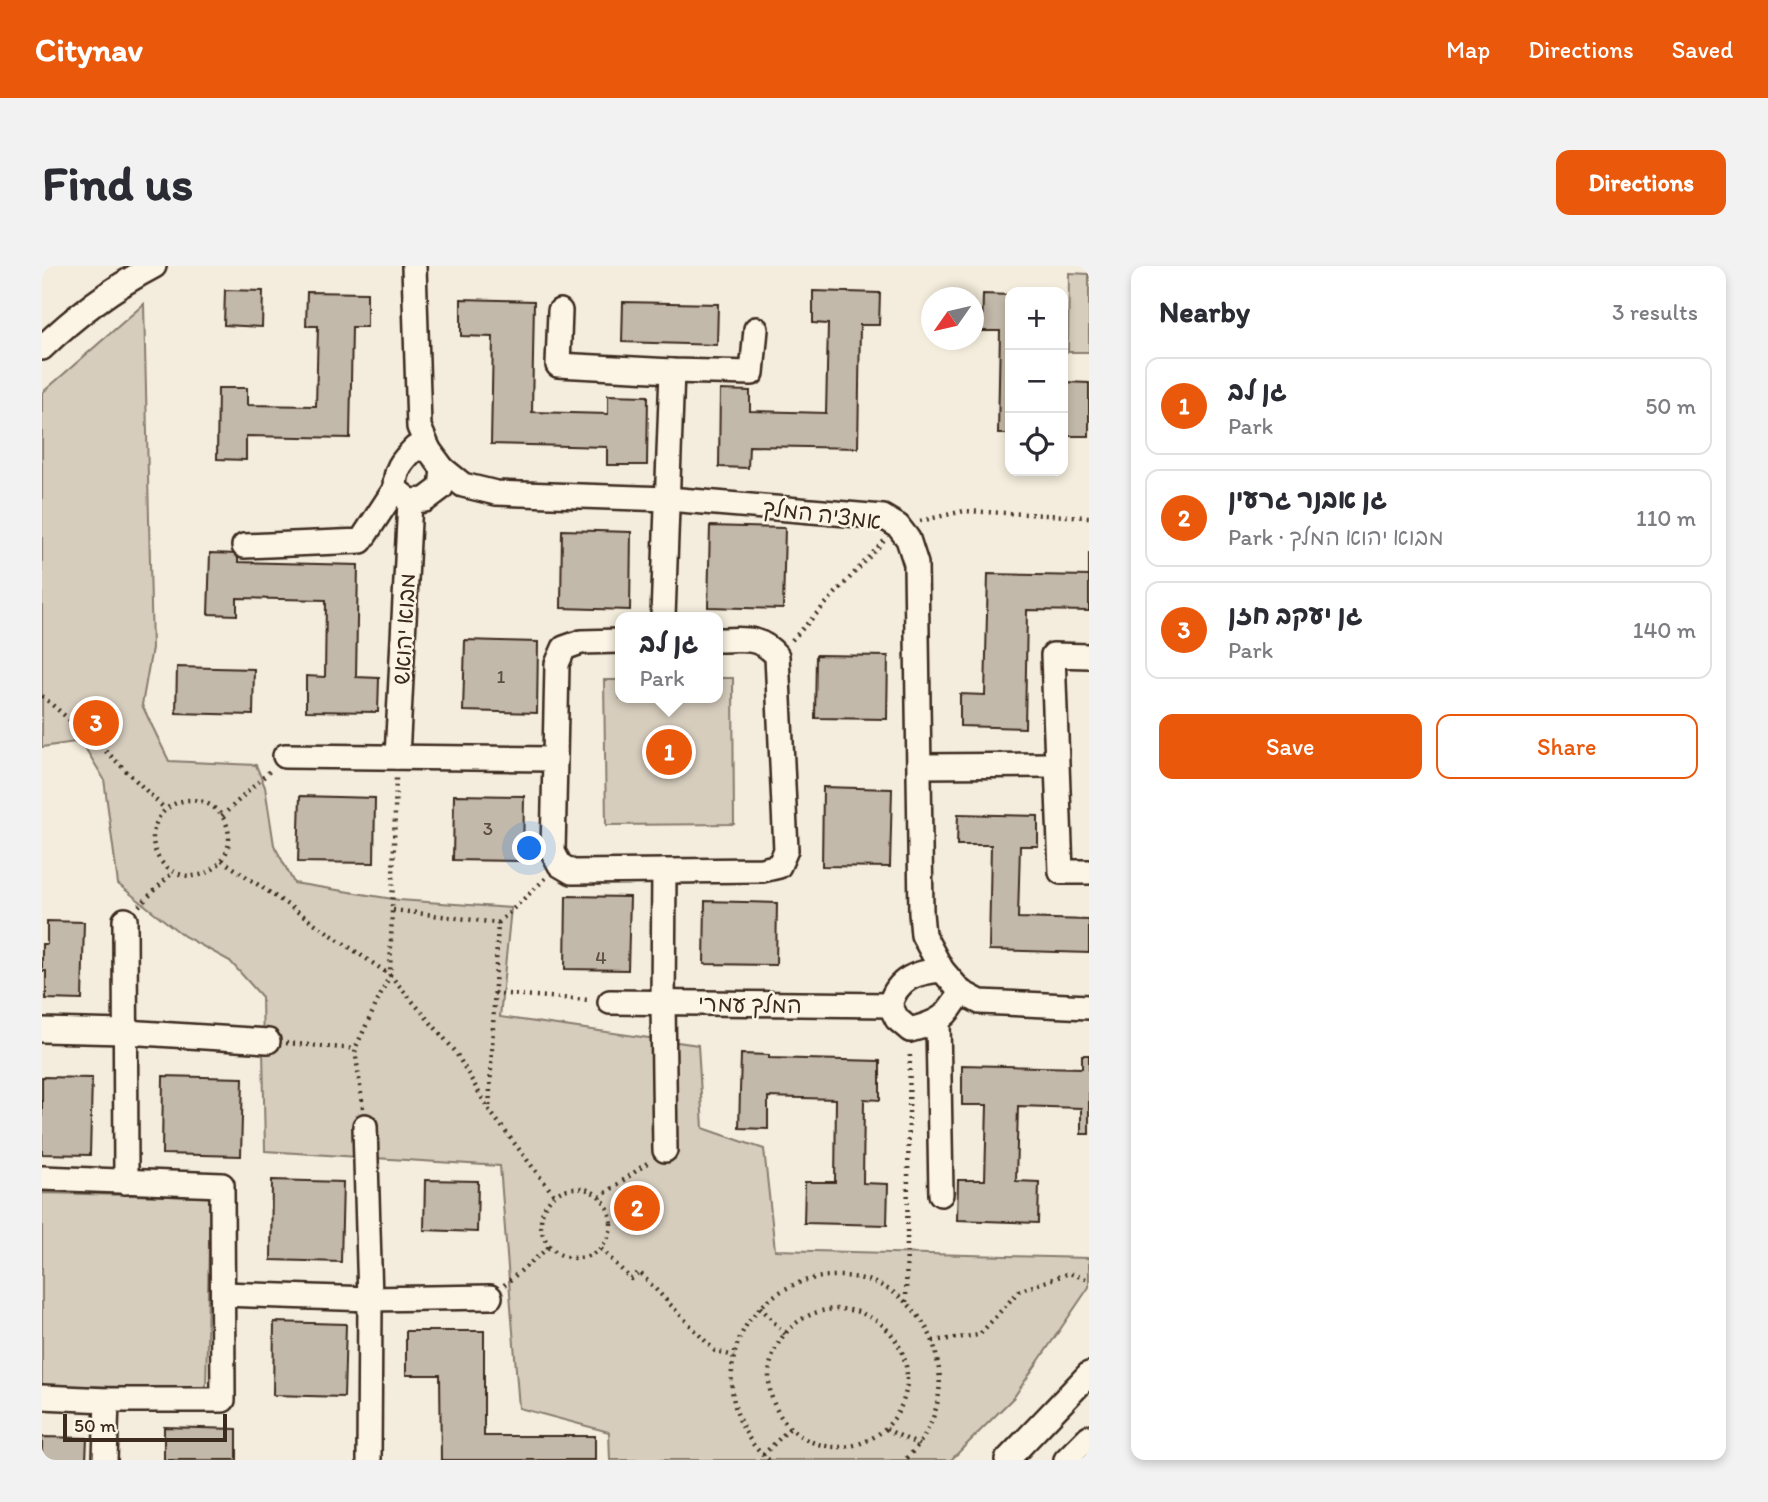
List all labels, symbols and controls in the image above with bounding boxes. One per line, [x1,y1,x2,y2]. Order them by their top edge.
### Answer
text: Citynav [35,30,143,69]
text: Map [1446,35,1490,64]
text: Directions [1528,35,1634,64]
text: Saved [1672,35,1733,64]
button: Directions [1556,150,1726,215]
text: Find us [42,153,193,212]
north arrow [921,287,984,350]
map controls [1005,287,1068,476]
button: + [1005,287,1068,350]
text: Nearby [1159,293,1250,330]
text: 3 results [1612,298,1698,326]
button: − [1005,350,1068,413]
text: גן לב [1228,375,1287,407]
text: 1 [1179,392,1189,420]
text: 50 m [1645,392,1696,420]
text: Park [1228,412,1273,440]
button: locate [1005,413,1068,476]
text: גן אבנר גרעין [1228,483,1387,515]
street label: אמציה המלך [761,493,883,536]
text: 2 [1178,504,1190,532]
text: 110 m [1636,504,1696,532]
text: Park · מבוא יהוא המלך [1228,523,1444,551]
street label: מבוא יהואש [387,572,421,686]
text: גן יעקב חזן [1228,599,1363,631]
popup [615,612,723,703]
text: 3 [1178,616,1190,644]
text: 140 m [1633,616,1696,644]
text: גן לב [640,627,698,659]
text: Park [1228,636,1273,664]
text: Park [640,664,685,692]
house number: 1 [497,665,506,688]
pin: 3 [73,697,119,749]
button: Save [1159,714,1422,779]
button: Share [1436,714,1698,779]
pin: 1 [646,726,692,778]
house number: 3 [483,817,493,840]
your location [512,831,546,865]
house number: 4 [595,946,607,969]
street label: המלך עמרי [698,989,802,1020]
pin: 2 [614,1182,660,1234]
scale bar [63,1411,228,1443]
text: 50 m [74,1414,116,1437]

